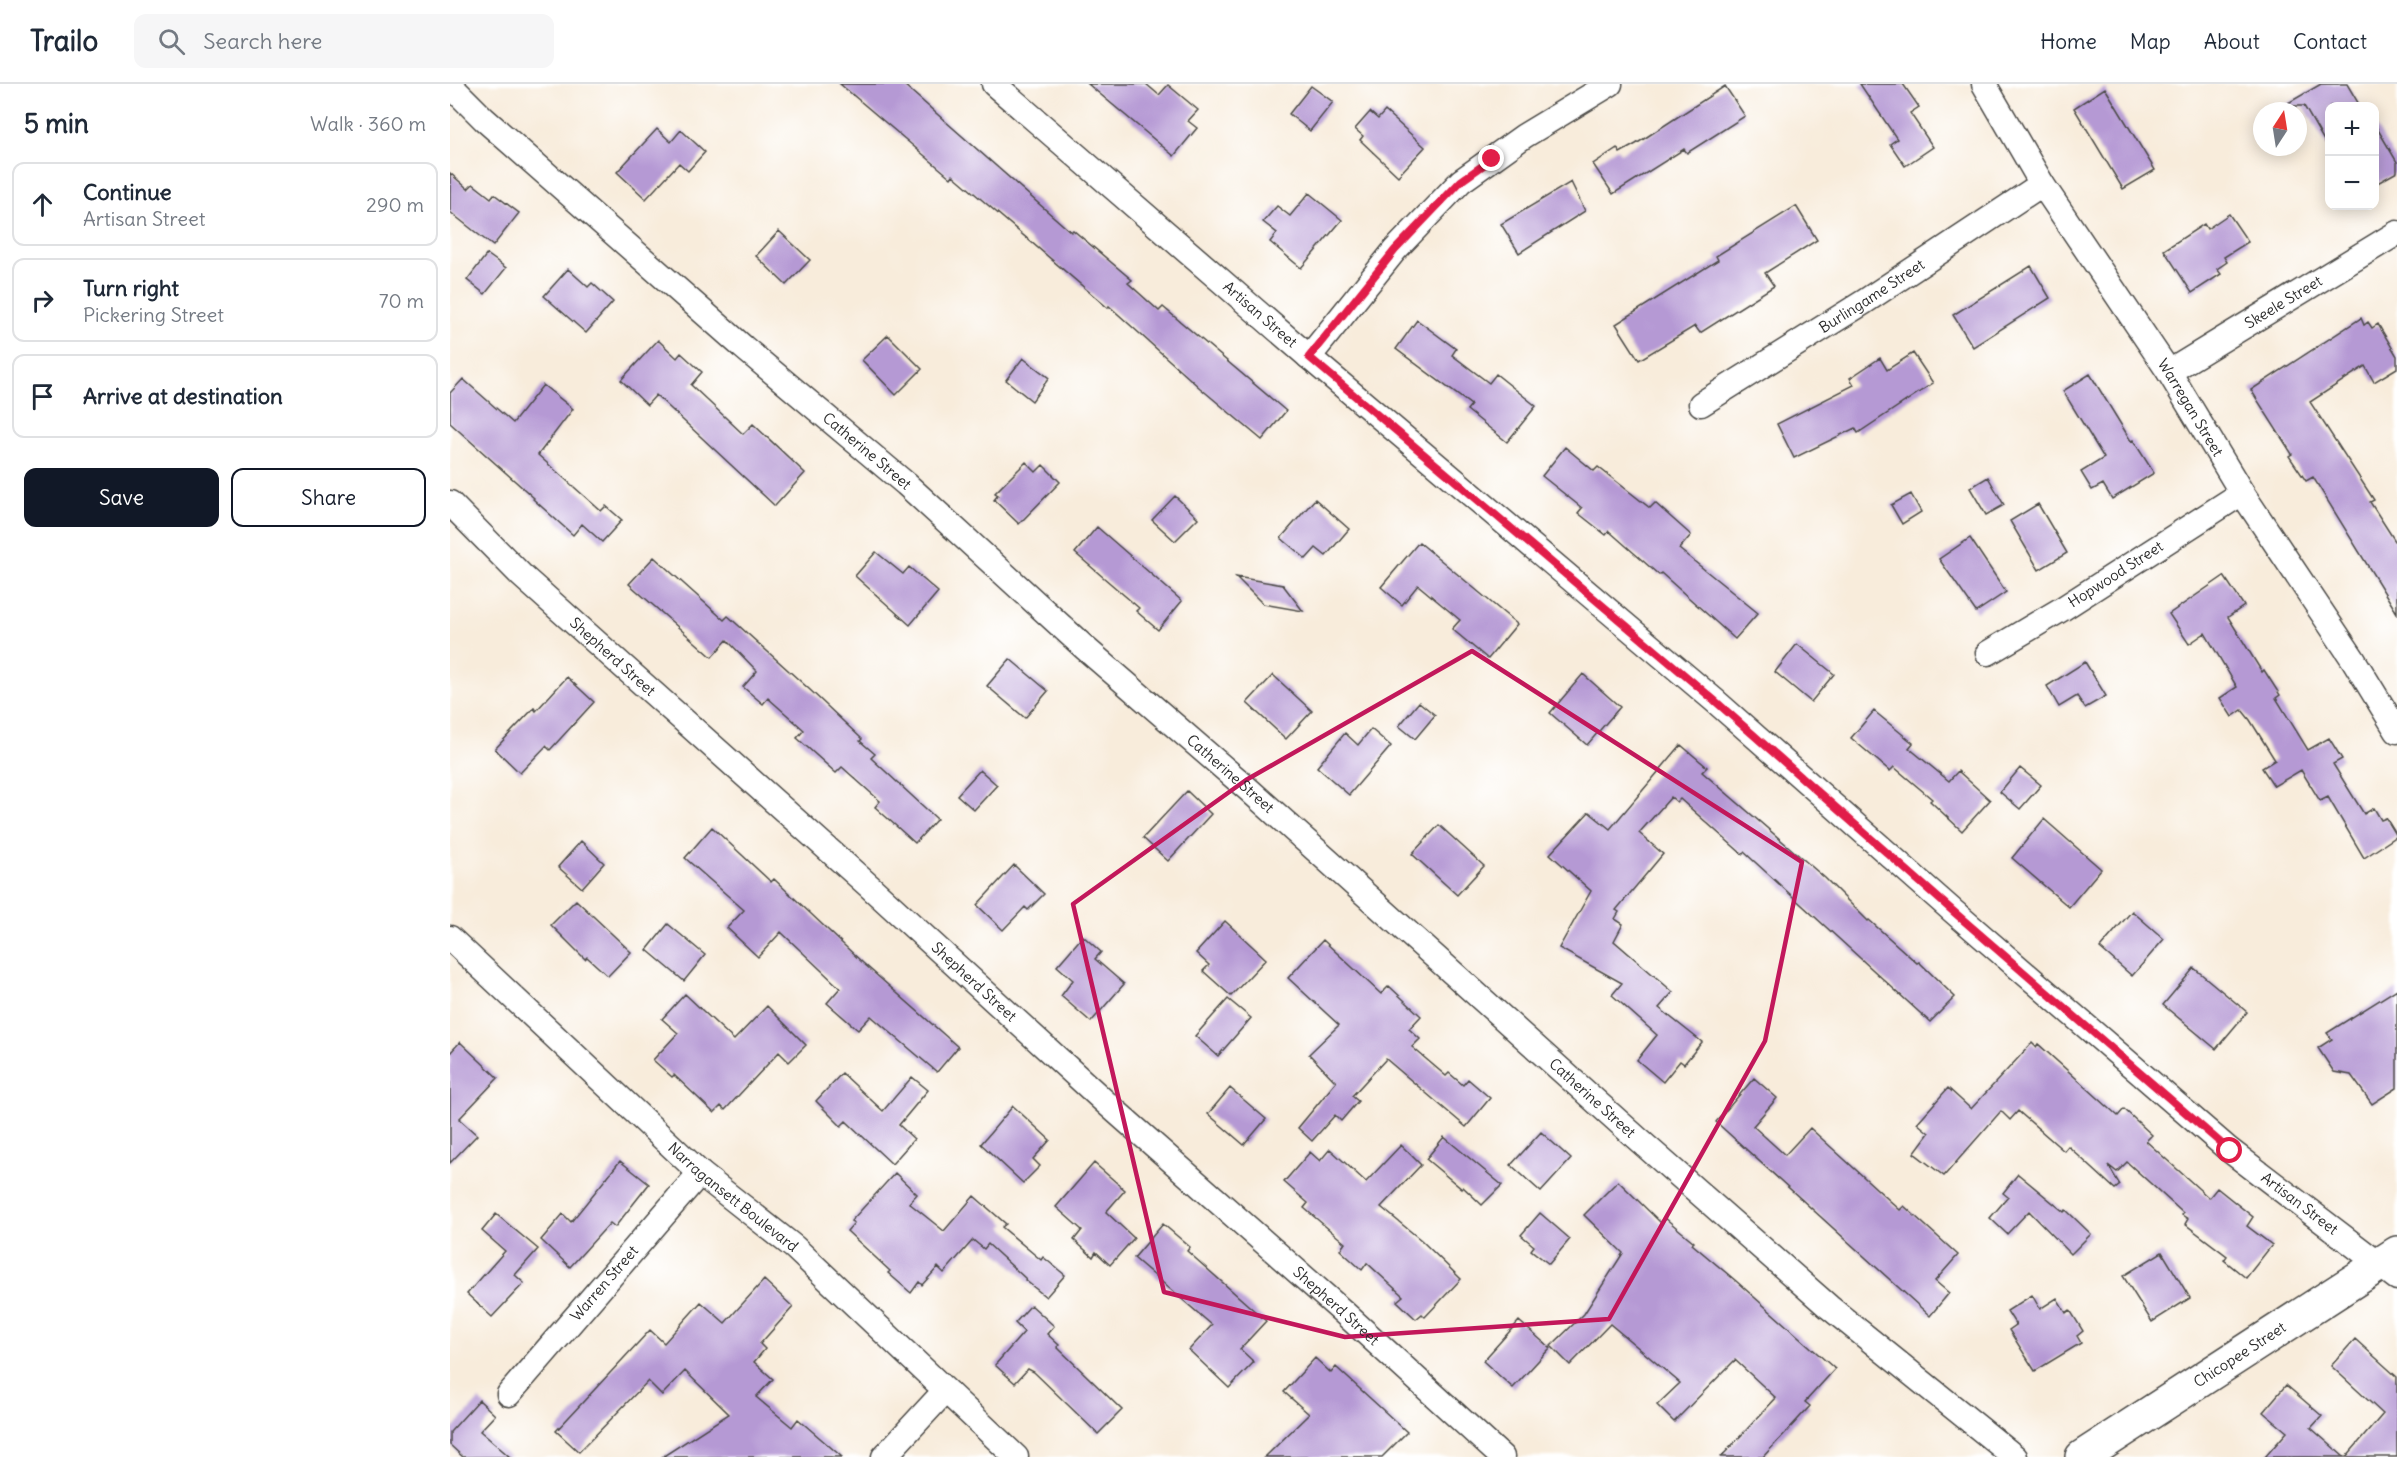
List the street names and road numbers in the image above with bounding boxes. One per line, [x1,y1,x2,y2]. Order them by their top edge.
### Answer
street label: Burlingame Street [1815,255,1928,337]
street label: Skeele Street [2241,271,2325,333]
street label: Artisan Street [1219,277,1301,351]
street label: Warregan Street [2154,355,2228,460]
street label: Catherine Street [819,408,916,493]
street label: Hopwood Street [2065,536,2166,611]
street label: Shepherd Street [566,613,660,700]
street label: Catherine Street [1183,730,1278,817]
street label: Shepherd Street [928,938,1021,1025]
street label: Catherine Street [1545,1054,1640,1142]
street label: Narragansett Boulevard [664,1138,802,1256]
street label: Artisan Street [2257,1168,2342,1239]
street label: Warren Street [566,1241,642,1325]
street label: Shepherd Street [1289,1262,1383,1349]
street label: Chicopee Street [2190,1318,2289,1391]

